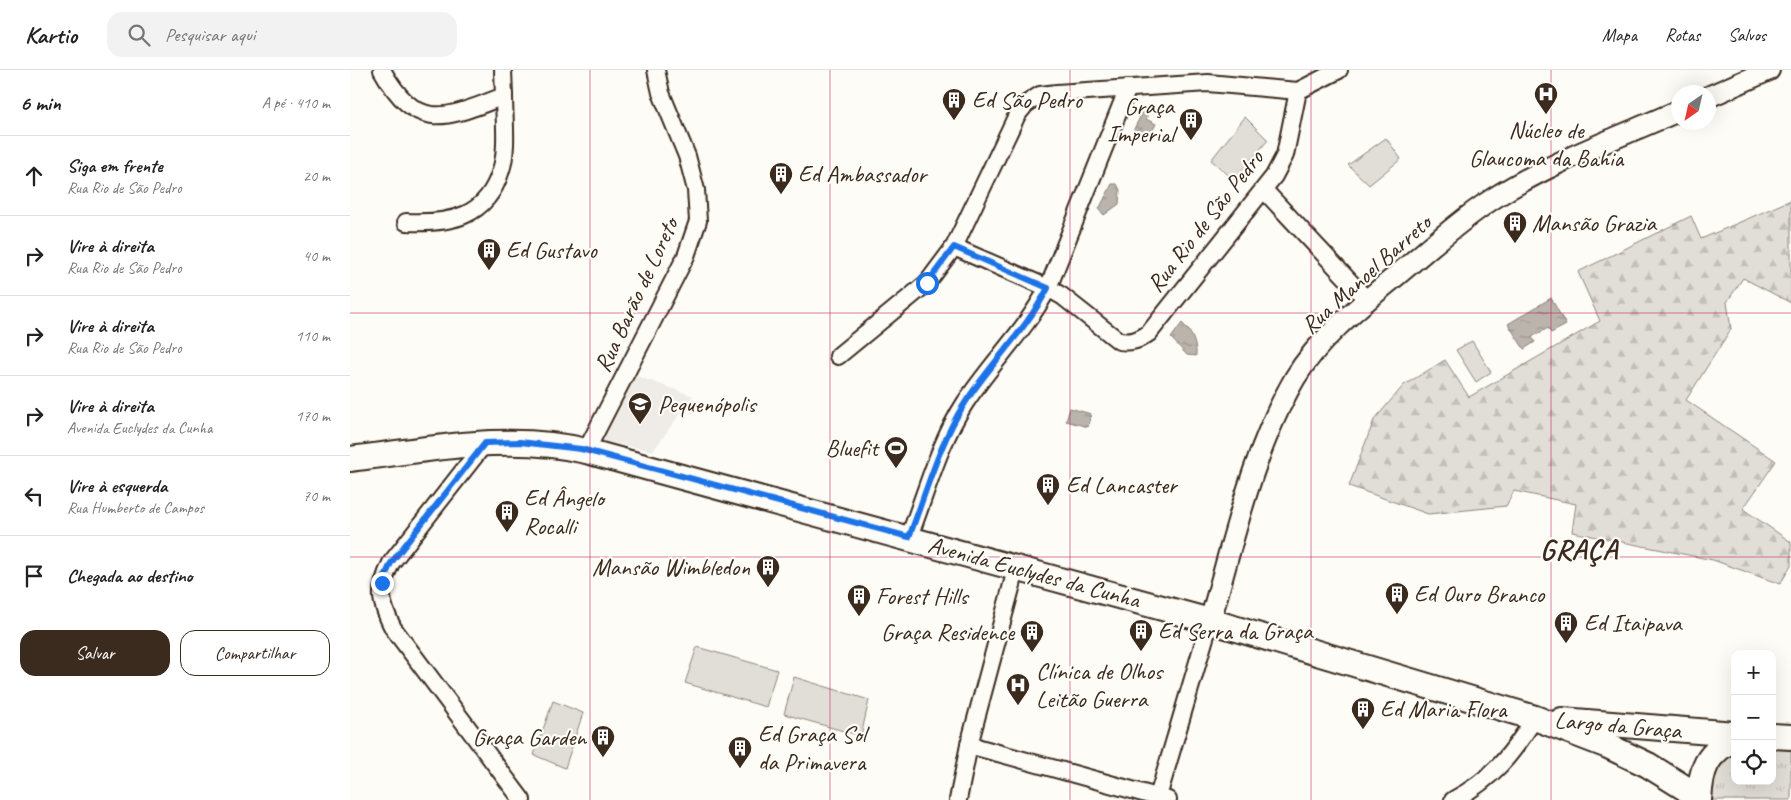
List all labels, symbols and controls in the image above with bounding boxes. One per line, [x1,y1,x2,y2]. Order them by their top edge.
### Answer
search box [107,12,457,57]
text: Kartio [25,20,77,50]
icon: search [125,21,153,49]
text: Pesquisar aqui [165,23,255,47]
text: Mapa [1602,24,1637,46]
text: Rotas [1665,24,1700,46]
text: Salvos [1728,24,1766,46]
hospital icon: Núcleo de Glaucoma da Bahia [1533,81,1559,115]
place label: Ed São Pedro [972,85,1083,115]
north arrow [1671,85,1716,130]
building icon: Ed São Pedro [941,87,967,121]
text: 6 min [20,90,61,116]
place label: Graça Imperial [1107,91,1178,149]
text: A pé · 410 m [262,93,330,113]
building icon: Graça Imperial [1178,107,1204,141]
place label: Núcleo de Glaucoma da Bahia [1469,115,1624,173]
street label: Rua Rio de São Pedro [1140,143,1271,298]
text: Siga em frente [67,154,163,178]
place label: Ed Ambassador [798,159,928,189]
building icon: Ed Ambassador [768,161,794,195]
icon: ahead [20,162,48,190]
text: 20 m [303,166,330,186]
text: Rua Rio de São Pedro [67,178,182,198]
street label: Rua Manoel Barreto [1295,206,1439,340]
place label: Mansão Grazia [1532,208,1658,238]
building icon: Mansão Grazia [1502,210,1528,244]
street label: Rua Barão de Loreto [587,211,686,377]
text: Vire à direita [67,234,154,258]
place label: Ed Gustavo [506,235,598,265]
building icon: Ed Gustavo [476,237,502,271]
icon: right [20,242,48,270]
text: 40 m [303,246,330,266]
text: Rua Rio de São Pedro [67,258,182,278]
route start [916,272,939,295]
text: Vire à direita [67,314,154,338]
icon: right [20,322,48,350]
text: 110 m [296,326,330,346]
text: Rua Rio de São Pedro [67,338,182,358]
place label: Pequenópolis [658,389,758,419]
school or university icon: Pequenópolis [627,391,653,425]
text: Vire à direita [67,394,154,418]
icon: right [20,402,48,430]
text: 170 m [296,406,330,426]
text: Avenida Euclydes da Cunha [67,418,212,438]
place label: Bluefit [826,433,880,463]
sports icon: Bluefit [883,435,909,469]
place label: Ed Lancaster [1066,470,1179,500]
building icon: Ed Lancaster [1035,472,1061,506]
text: Vire à esquerda [67,474,167,498]
icon: left [20,482,48,510]
place label: Ed Ângelo Rocalli [524,483,606,541]
text: 70 m [303,486,330,506]
text: Rua Humberto de Campos [67,498,204,518]
building icon: Ed Ângelo Rocalli [494,499,520,533]
street label: Avenida Euclydes da Cunha [925,529,1144,615]
district label: GRAÇA [1540,531,1619,568]
place label: Mansão Wimbledon [592,552,750,582]
building icon: Mansão Wimbledon [755,554,781,588]
icon: arrive [20,562,48,590]
text: Chegada ao destino [67,564,193,588]
route end [371,572,394,595]
place label: Ed Ouro Branco [1414,579,1546,609]
place label: Forest Hills [876,581,969,611]
building icon: Ed Ouro Branco [1384,581,1410,615]
building icon: Forest Hills [846,583,872,617]
place label: Ed Itaipava [1584,608,1683,638]
building icon: Ed Itaipava [1553,610,1579,644]
place label: Ed Serra da Graça [1158,616,1314,646]
place label: Graça Residence [881,617,1016,647]
building icon: Ed Serra da Graça [1128,618,1154,652]
building icon: Graça Residence [1019,619,1045,653]
button: Salvar [20,630,170,676]
button: Compartilhar [180,630,330,676]
map controls [1731,650,1776,785]
button: + [1731,650,1776,695]
place label: Clínica de Olhos Leitão Guerra [1036,656,1164,714]
hospital icon: Clínica de Olhos Leitão Guerra [1005,672,1031,706]
place label: Ed Maria Flora [1380,694,1508,724]
button: − [1731,695,1776,740]
building icon: Ed Maria Flora [1350,696,1376,730]
street label: Largo da Graça [1553,705,1684,746]
place label: Ed Graça Sol da Primavera [758,719,870,777]
place label: Graça Garden [473,722,587,752]
building icon: Graça Garden [590,724,616,758]
building icon: Ed Graça Sol da Primavera [727,735,753,769]
button: locate [1731,740,1776,785]

